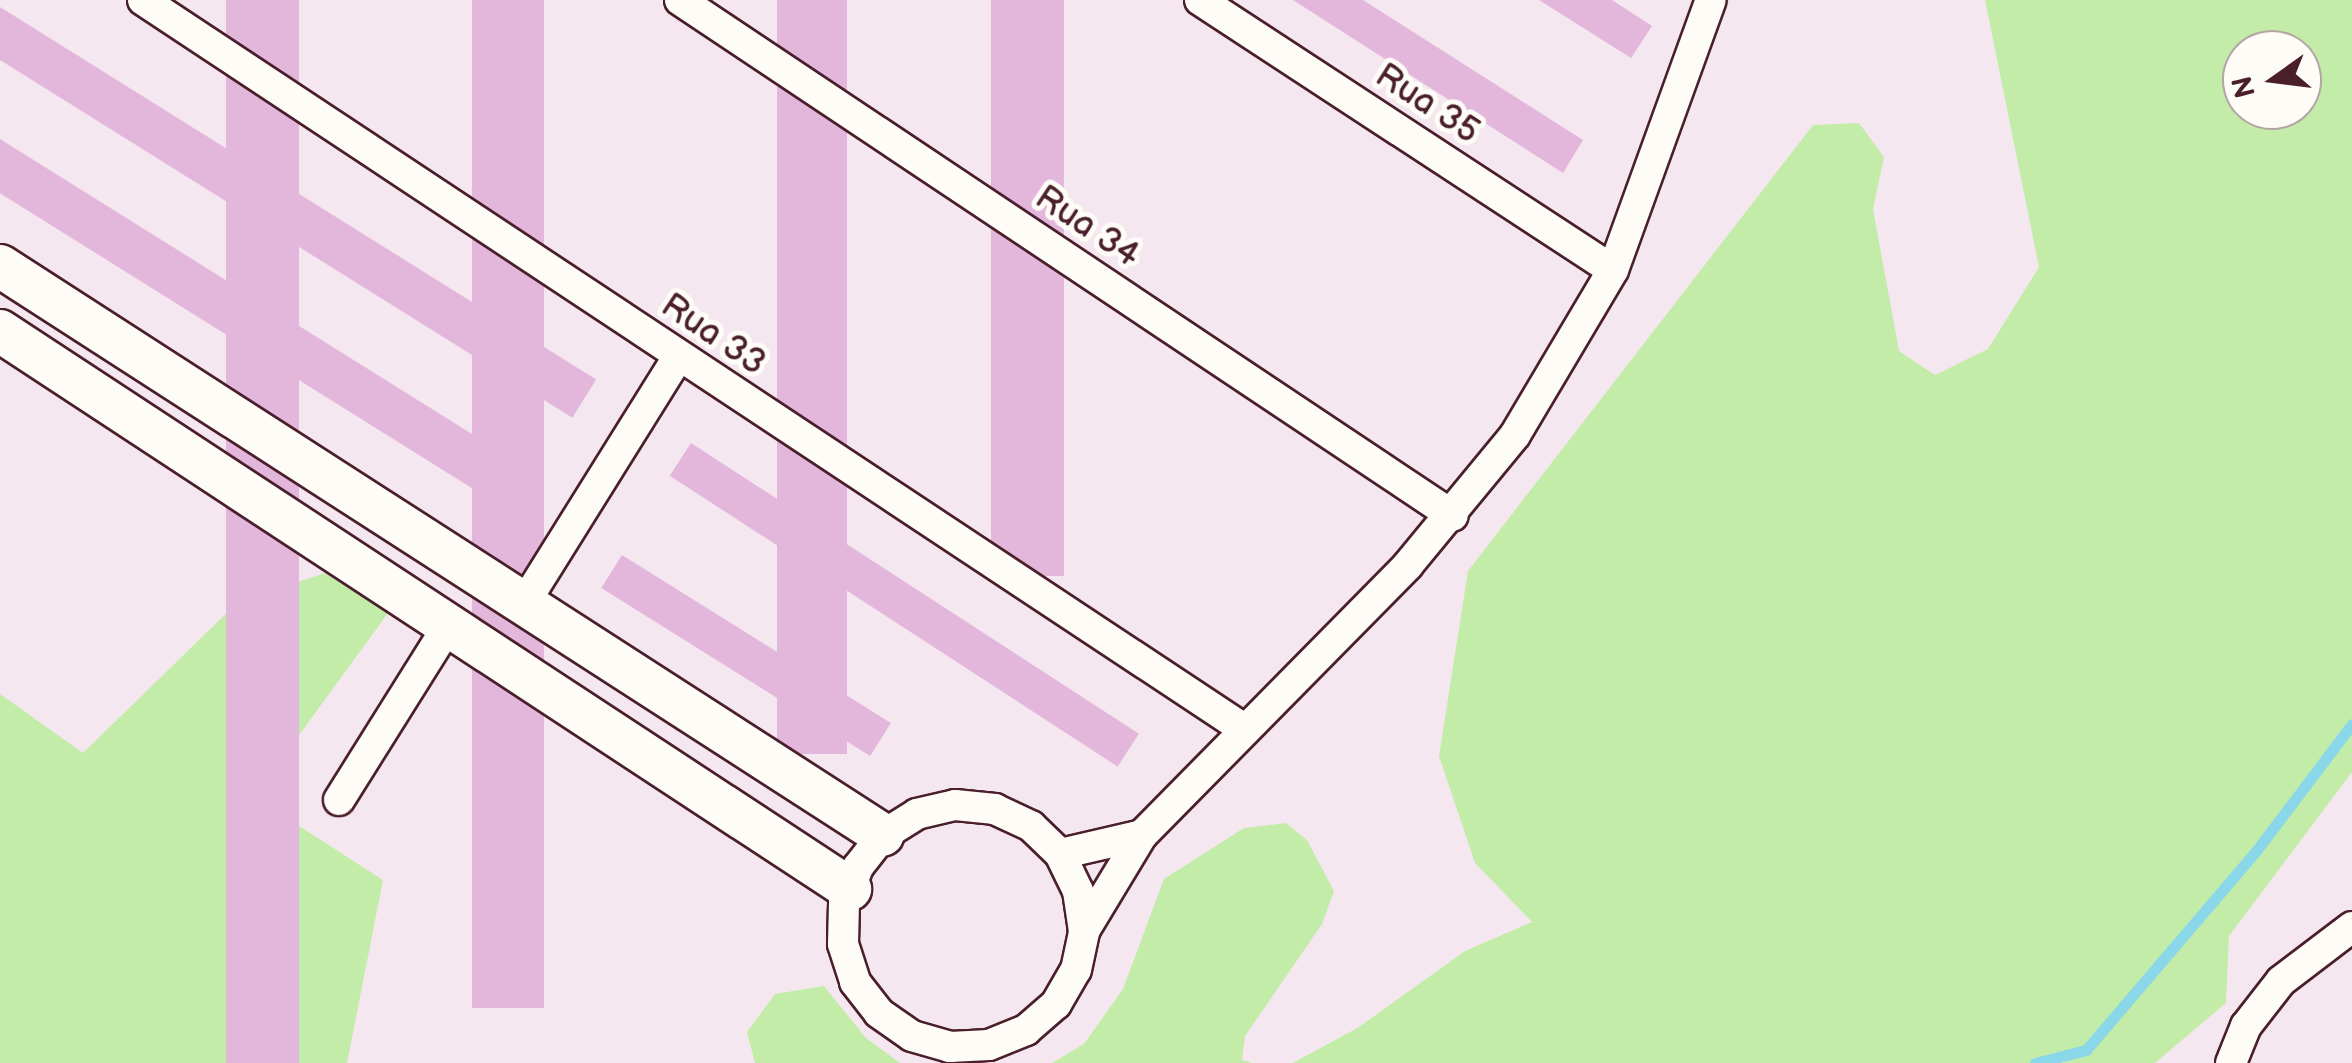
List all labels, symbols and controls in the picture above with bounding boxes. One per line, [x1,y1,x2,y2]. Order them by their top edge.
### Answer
north arrow [2222,30,2322,130]
street label: Rua 35 [1367,55,1487,153]
text: N [2226,73,2263,101]
street label: Rua 34 [1027,177,1147,277]
street label: Rua 33 [653,285,773,385]

